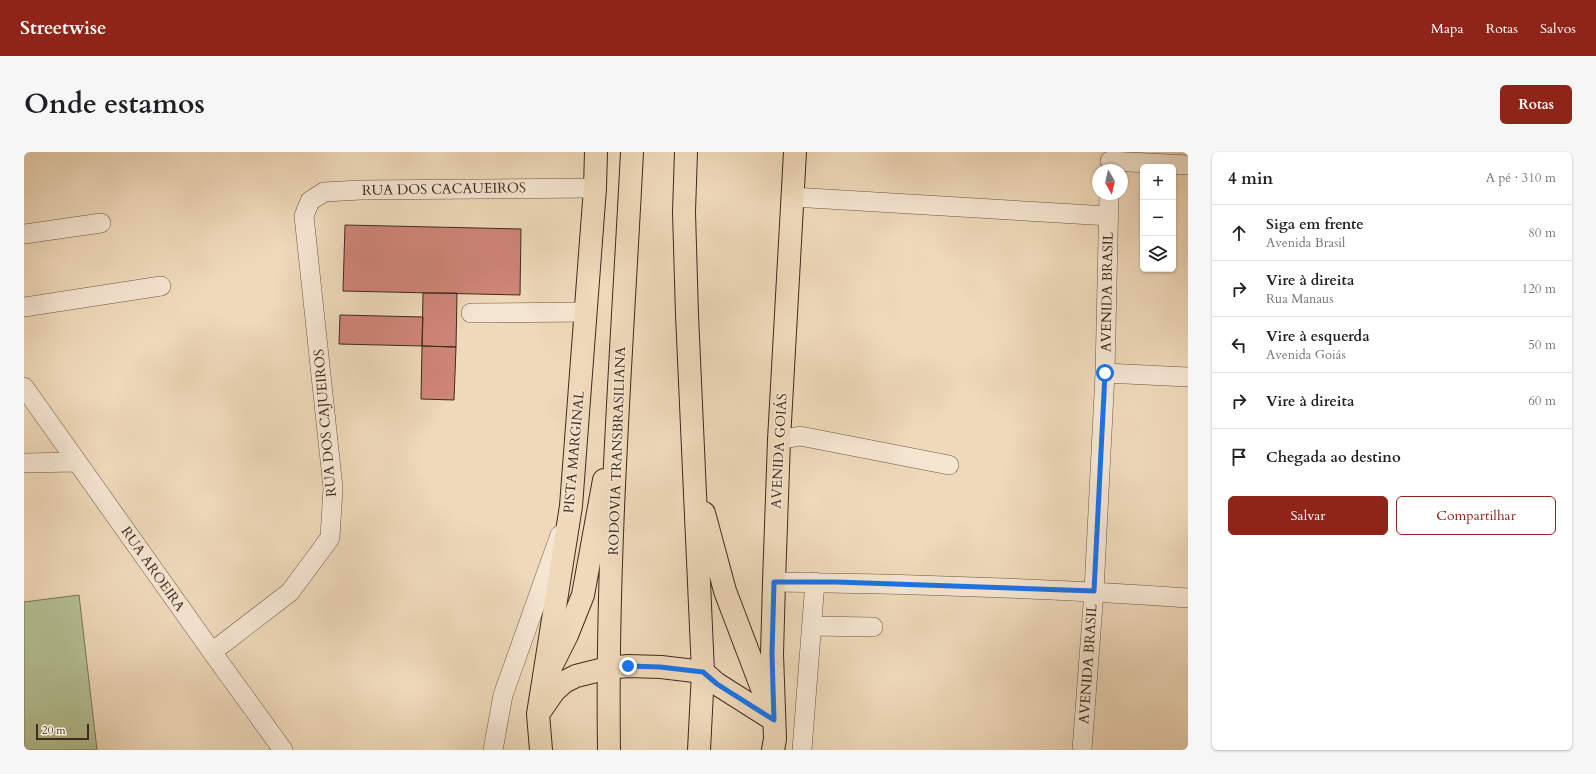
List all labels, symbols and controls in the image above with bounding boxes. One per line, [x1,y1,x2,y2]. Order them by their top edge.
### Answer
text: Streetwise [20,15,107,41]
text: Mapa [1431,19,1464,38]
text: Rotas [1486,19,1518,38]
text: Salvos [1540,19,1576,38]
text: Onde estamos [24,85,205,123]
button: Rotas [1500,85,1572,124]
north arrow [1092,164,1128,200]
map controls [1140,164,1176,272]
button: + [1140,164,1176,200]
text: 4 min [1228,167,1273,190]
text: A pé · 310 m [1486,169,1556,187]
street label: RUA DOS CACAUEIROS [362,178,526,200]
button: − [1140,200,1176,236]
text: Siga em frente [1266,214,1364,234]
icon: ahead [1228,222,1250,244]
text: 80 m [1528,224,1556,242]
street label: AVENIDA BRASIL [1096,231,1118,352]
text: Avenida Brasil [1266,234,1345,252]
button: layers [1140,236,1176,272]
text: Vire à direita [1266,270,1354,290]
icon: right [1228,278,1250,300]
text: 120 m [1522,280,1556,298]
text: Rua Manaus [1266,290,1334,308]
text: Vire à esquerda [1266,326,1370,346]
icon: left [1228,334,1250,356]
text: 50 m [1528,336,1556,354]
street label: RODOVIA TRANSBRASILIANA [604,346,630,556]
text: Avenida Goiás [1266,346,1346,364]
street label: RUA DOS CAJUEIROS [309,348,341,498]
route start [1096,364,1114,382]
street label: PISTA MARGINAL [559,389,589,514]
icon: right [1228,390,1250,412]
text: Vire à direita [1266,391,1354,411]
text: 60 m [1528,392,1556,410]
street label: AVENIDA GOIÁS [766,393,792,509]
icon: arrive [1228,446,1250,468]
text: Chegada ao destino [1266,447,1401,467]
button: Salvar [1228,496,1388,535]
button: Compartilhar [1396,496,1556,535]
street label: RUA AROEIRA [117,523,189,615]
street label: AVENIDA BRASIL [1074,603,1102,725]
route end [619,657,637,675]
scale bar [36,722,89,741]
text: 20 m [42,723,66,738]

